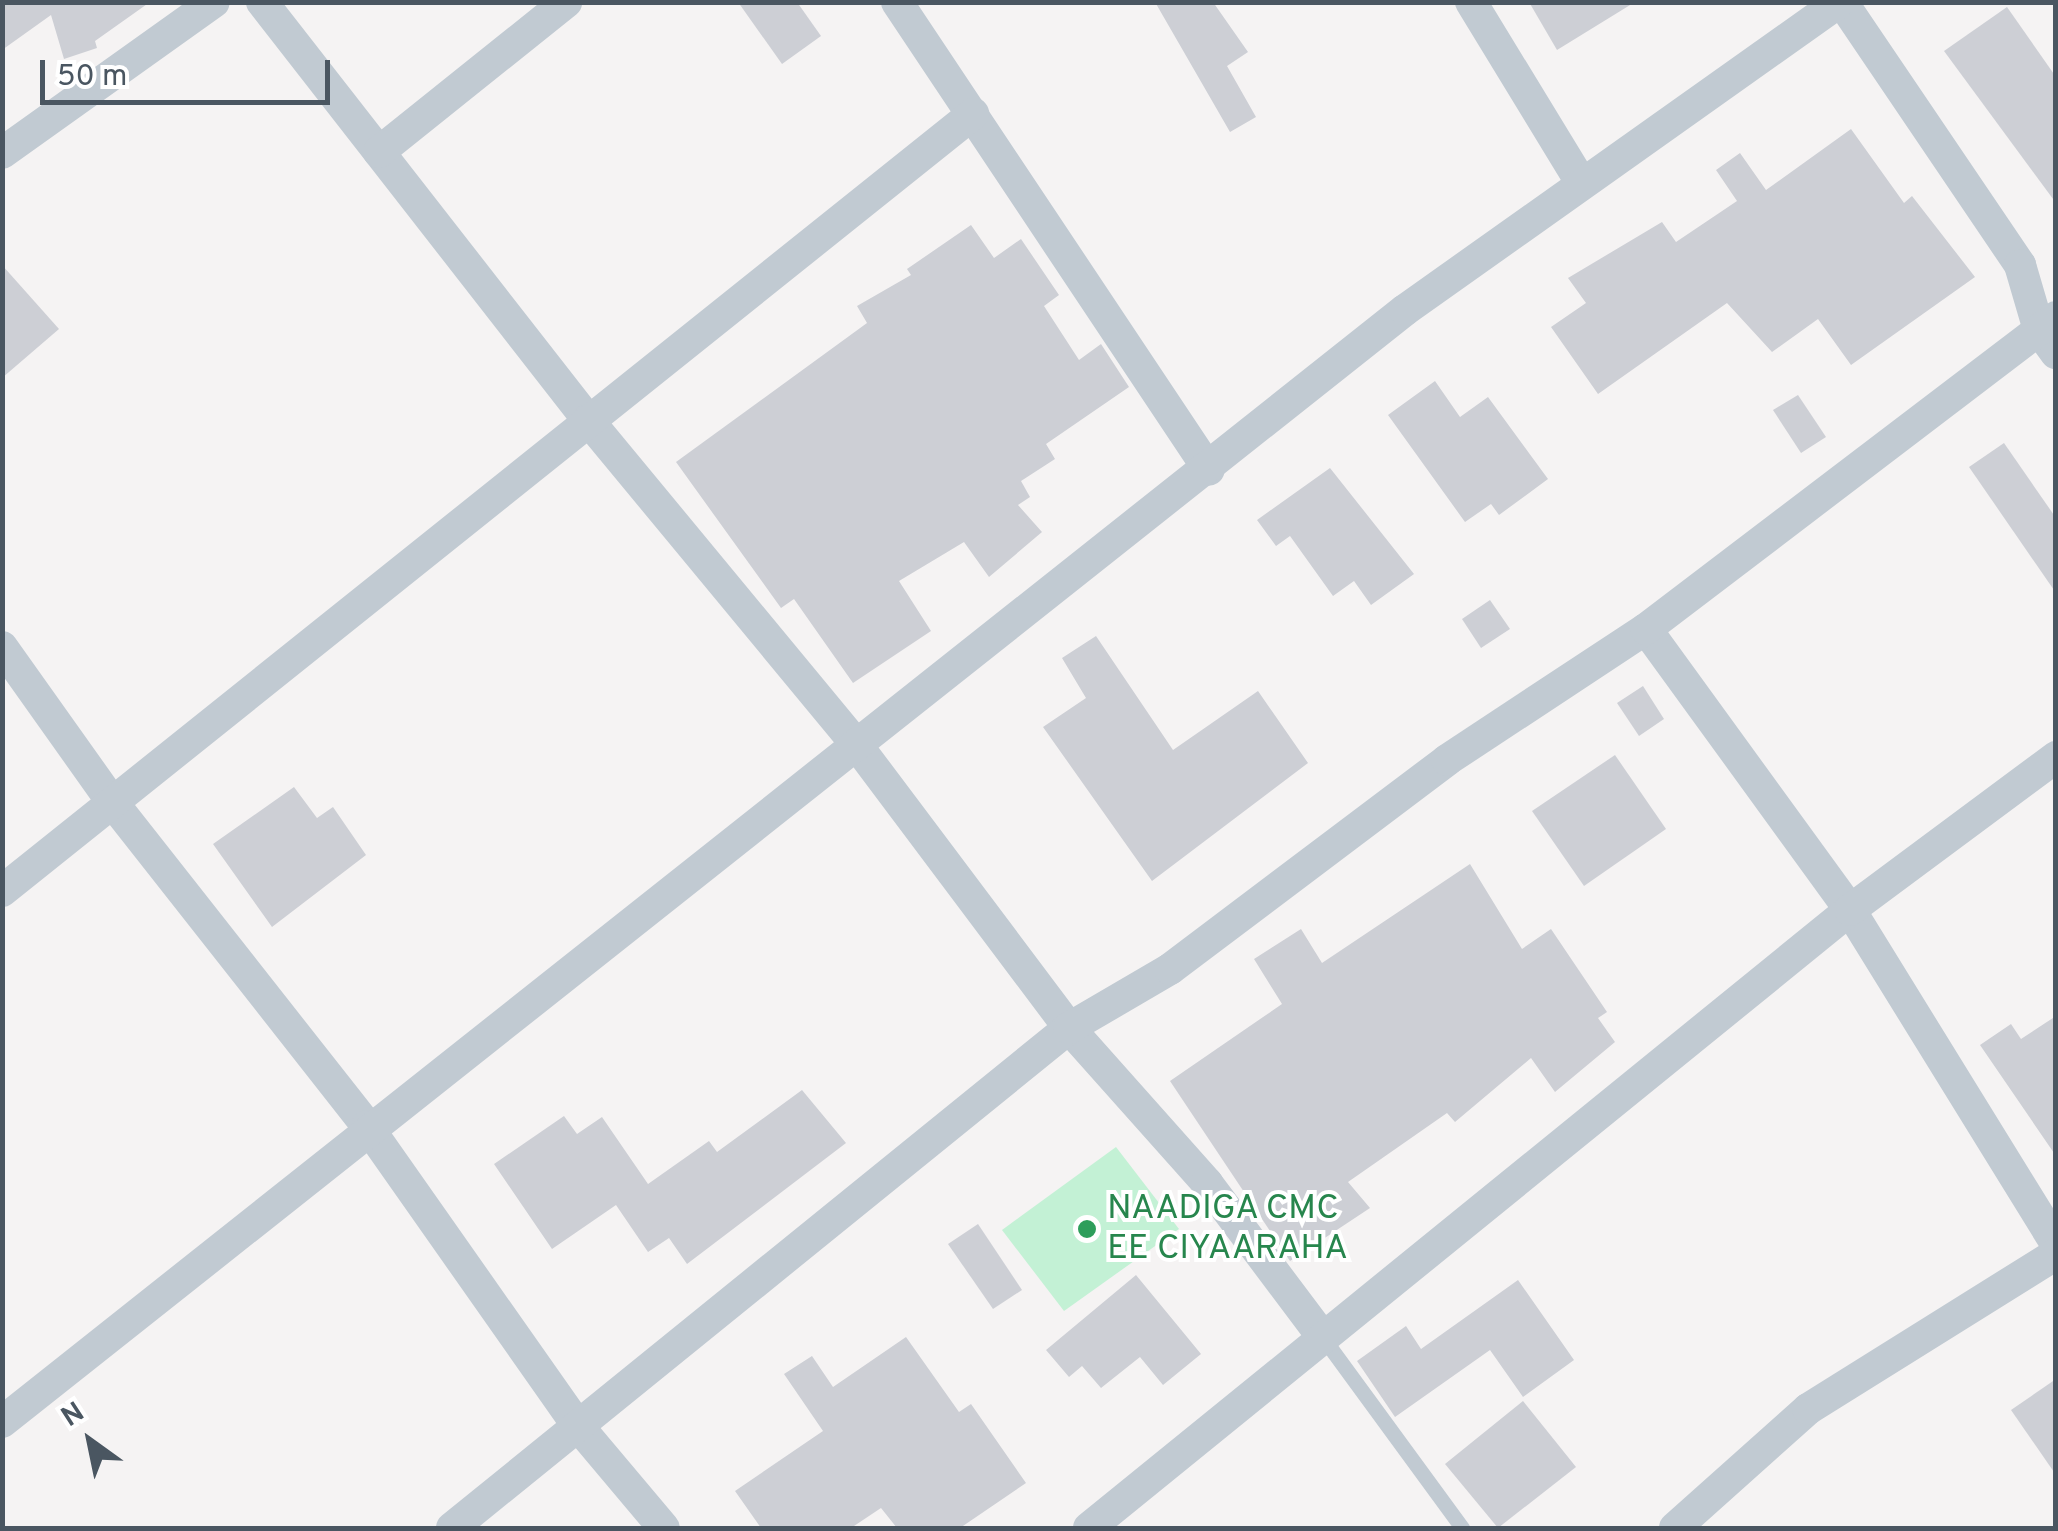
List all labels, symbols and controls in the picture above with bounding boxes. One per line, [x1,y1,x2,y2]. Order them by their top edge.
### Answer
scale bar [45,40,335,102]
text: 50 m [57,59,127,96]
place label: NAADIGA CMC EE CIYAARAHA [1107,1188,1348,1270]
marker: NAADIGA CMC EE CIYAARAHA [1076,1218,1098,1240]
north arrow [40,1391,140,1491]
text: N [55,1395,92,1436]

